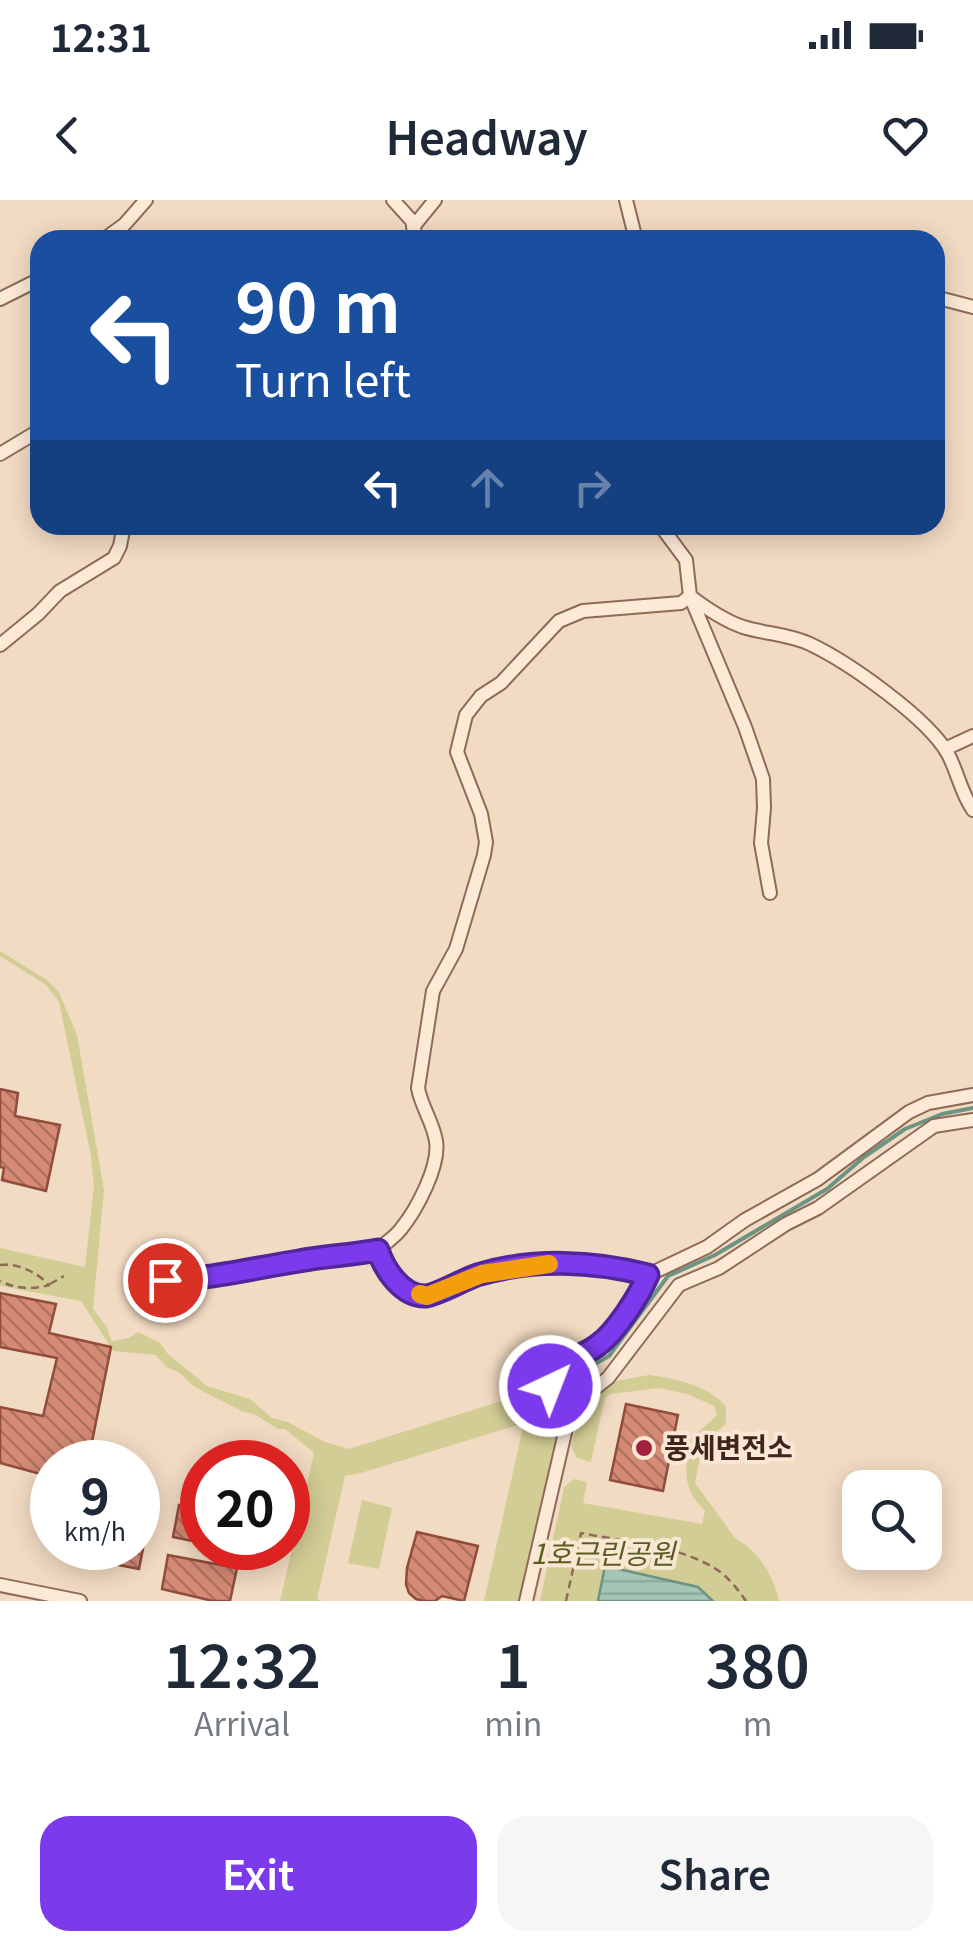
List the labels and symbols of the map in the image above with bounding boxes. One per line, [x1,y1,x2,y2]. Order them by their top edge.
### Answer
pin [123,1238,208,1323]
position arrow [498,1334,602,1438]
place label: 풍세변전소 [664,1426,793,1466]
marker: 풍세변전소 [633,1437,655,1459]
speed limit sign: 20 [180,1440,310,1570]
park label: 1호근린공원 [531,1532,677,1572]

